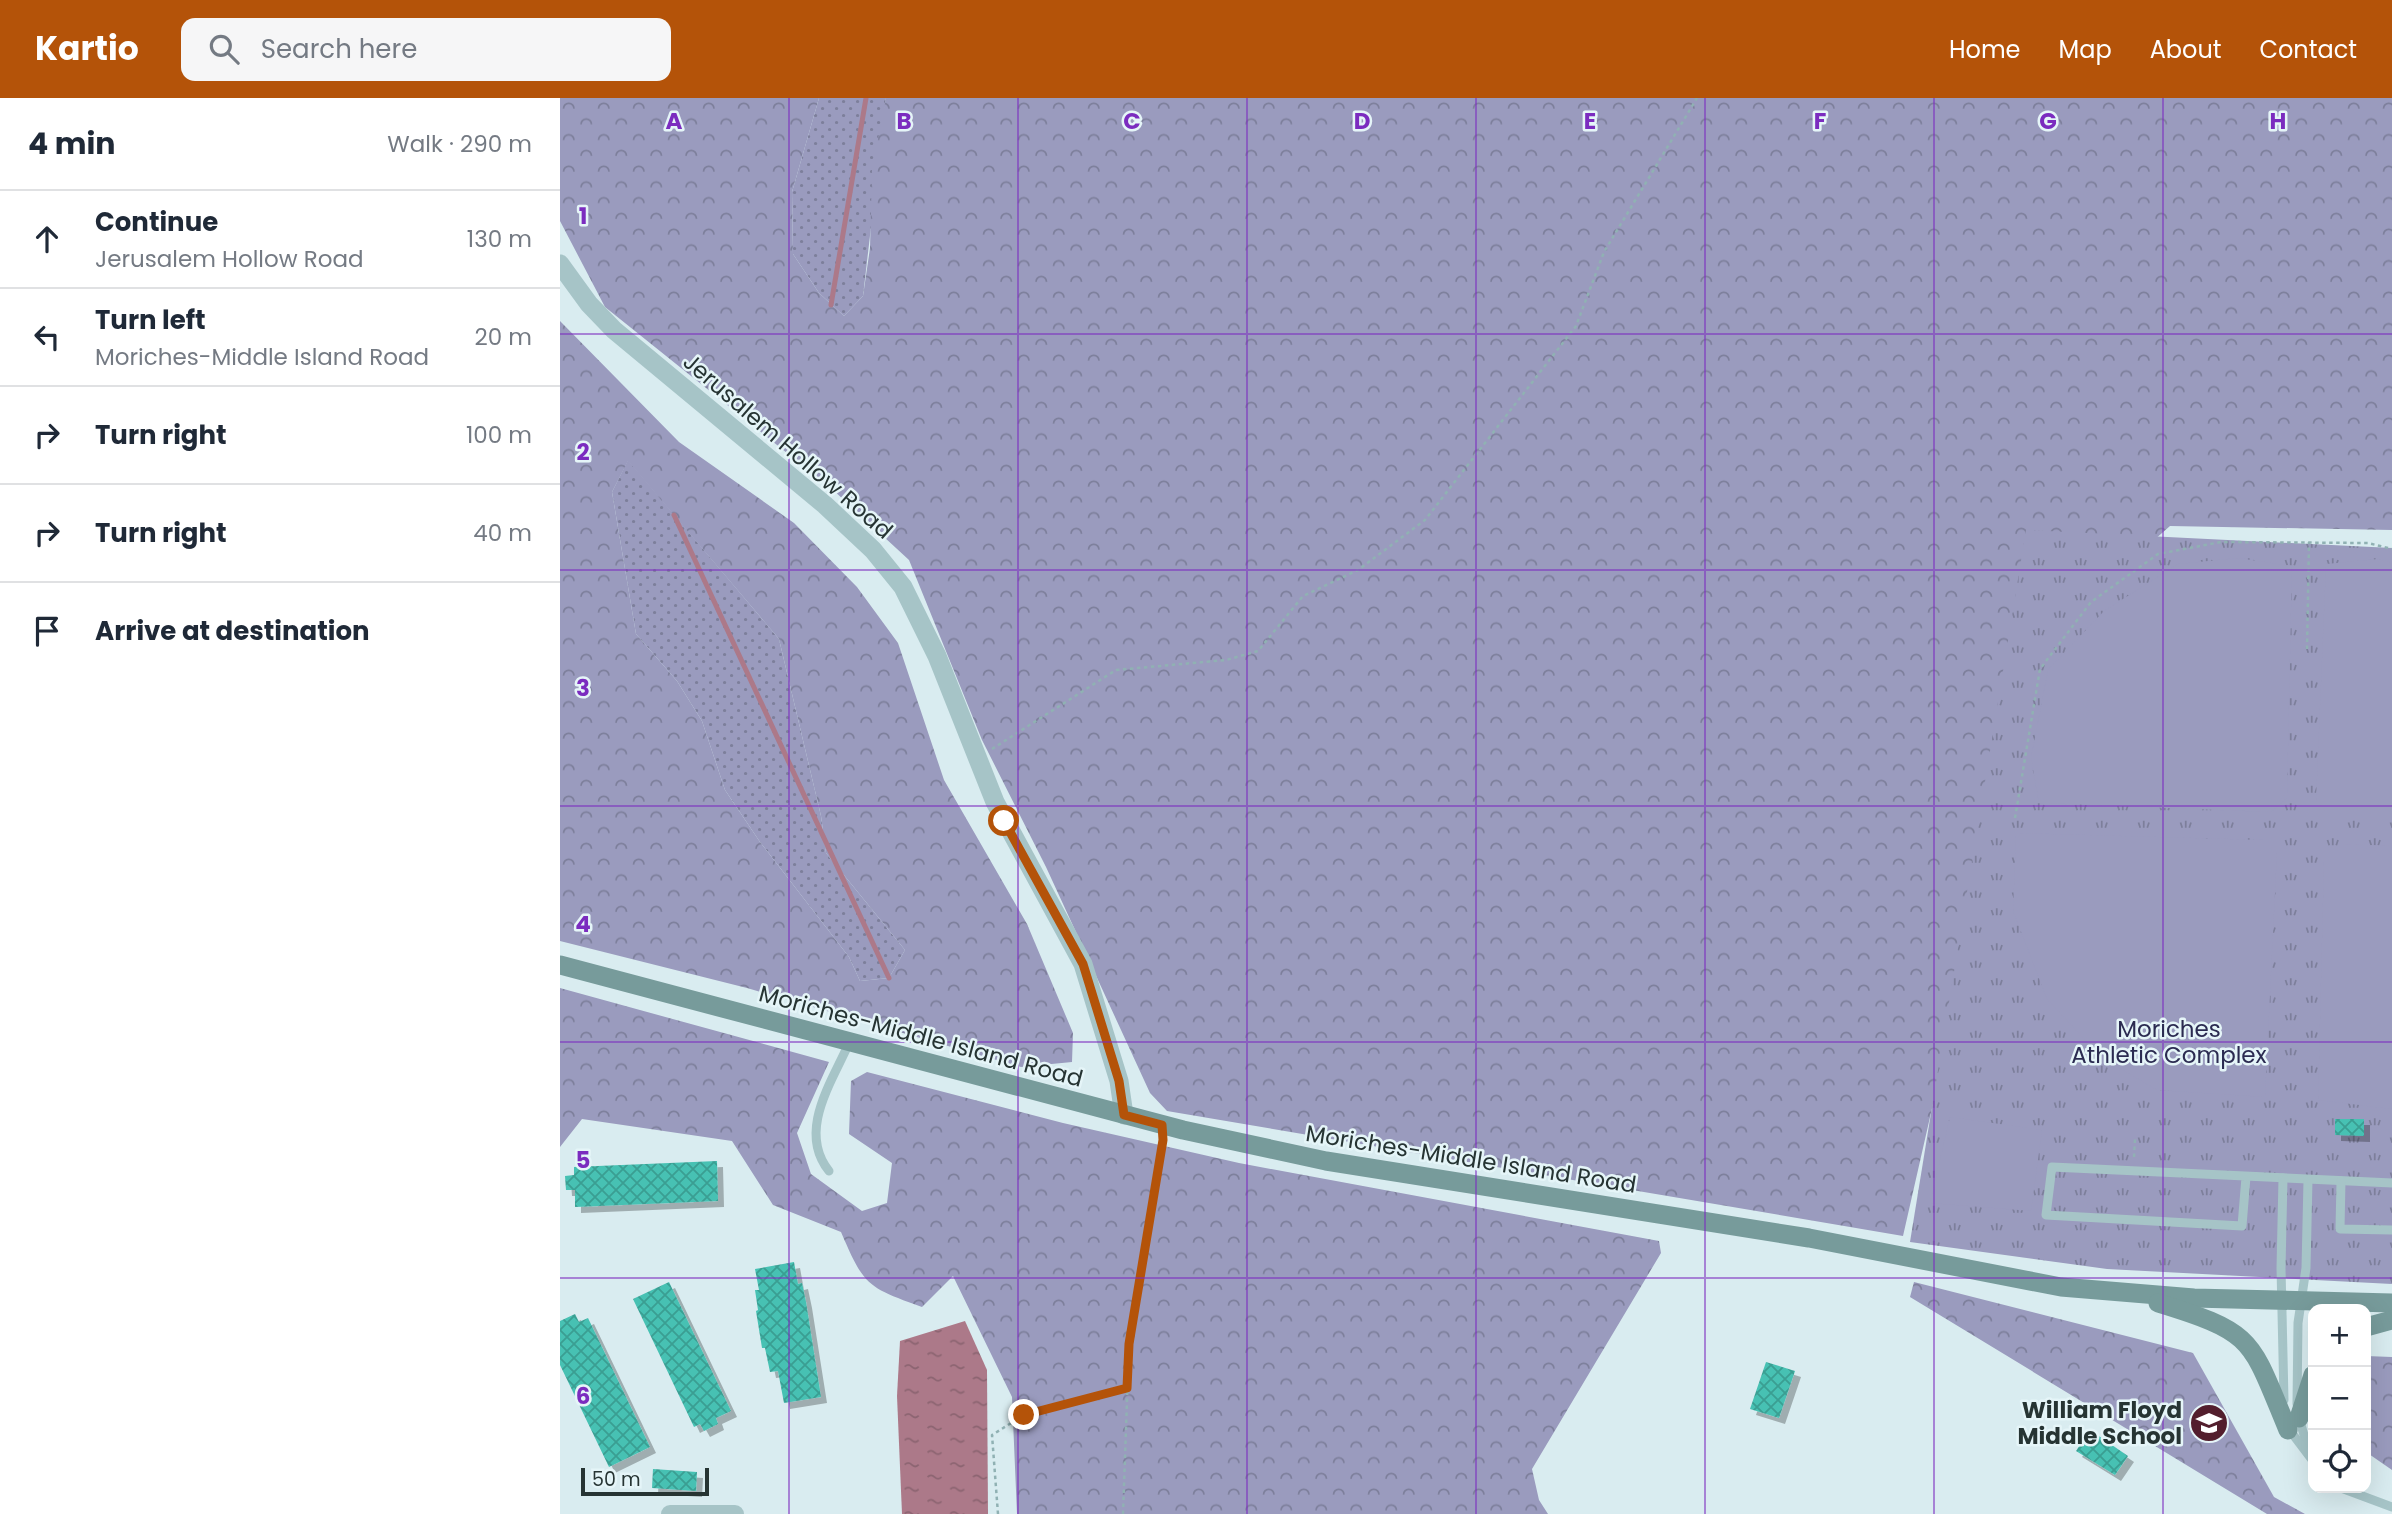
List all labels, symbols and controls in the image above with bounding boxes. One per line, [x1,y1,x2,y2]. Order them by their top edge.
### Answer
search box [181,18,671,81]
text: Kartio [35,25,139,72]
icon: search [205,30,243,68]
text: Search here [261,31,417,67]
text: Home [1949,33,2021,66]
text: Map [2059,33,2112,66]
text: About [2150,33,2221,66]
text: Contact [2259,33,2357,66]
text: A [666,105,683,137]
text: B [896,105,912,137]
text: C [1123,105,1141,137]
text: D [1354,105,1370,137]
text: E [1584,105,1596,137]
text: F [1814,105,1826,137]
text: G [2039,105,2057,137]
text: H [2270,105,2286,137]
text: 4 min [28,122,116,165]
text: Walk · 290 m [387,128,532,160]
text: 1 [579,200,587,232]
text: Continue [95,204,218,240]
icon: ahead [28,220,66,258]
text: 130 m [467,223,532,255]
text: Jerusalem Hollow Road [95,243,364,275]
text: Turn left [95,302,206,338]
icon: left [28,318,66,356]
text: 20 m [474,321,532,353]
text: Moriches-Middle Island Road [95,341,429,373]
street label: Jerusalem Hollow Road [676,346,900,546]
icon: right [28,416,66,454]
text: Turn right [95,417,227,453]
text: 100 m [466,419,532,451]
text: 2 [576,436,590,468]
icon: right [28,514,66,552]
text: Turn right [95,515,227,551]
text: 40 m [473,517,532,549]
icon: arrive [28,612,66,650]
text: Arrive at destination [95,613,370,649]
text: 3 [576,672,590,704]
route start [988,805,1019,836]
text: 4 [575,908,591,940]
street label: Moriches-Middle Island Road [756,977,1086,1095]
park label: Moriches Athletic Complex [2071,1013,2267,1071]
street label: Moriches-Middle Island Road [1304,1117,1638,1201]
text: 5 [576,1144,590,1176]
map controls [2308,1304,2371,1493]
button: + [2308,1304,2371,1367]
button: − [2308,1367,2371,1430]
text: 6 [576,1380,590,1412]
place label: William Floyd Middle School [2017,1394,2182,1452]
route end [1008,1399,1039,1430]
school or university icon: William Floyd Middle School [2188,1402,2230,1444]
button: locate [2308,1430,2371,1493]
scale bar [581,1465,709,1497]
text: 50 m [592,1466,641,1493]

